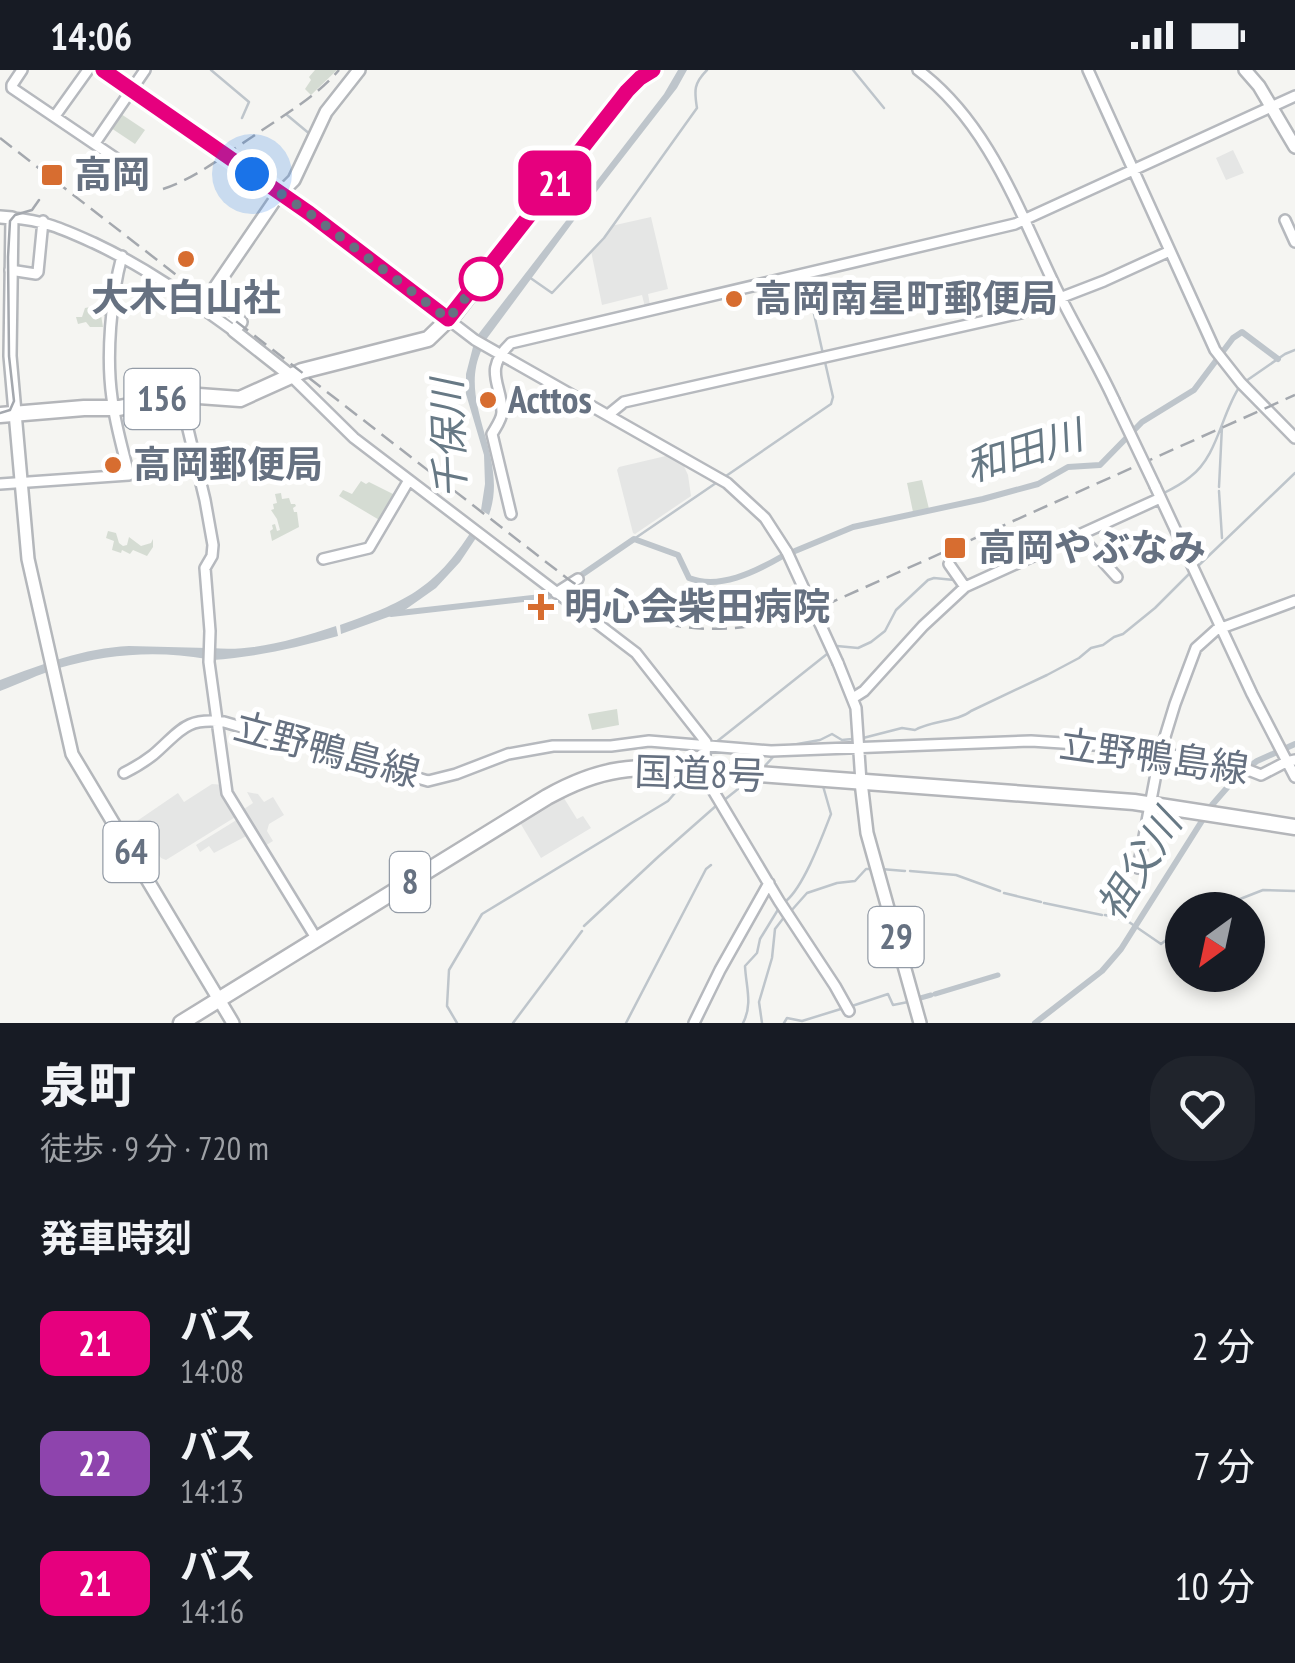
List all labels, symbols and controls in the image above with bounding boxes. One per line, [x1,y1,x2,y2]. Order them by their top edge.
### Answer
text: 14:06 [50,11,132,60]
place label: 高岡 [74,149,150,198]
your location [227,149,277,199]
line badge: 21 [510,150,600,216]
text: 21 [538,160,572,206]
marker: 高岡 [39,162,65,188]
marker: 大木白山社 [175,248,197,270]
unlabelled marker [460,258,502,300]
place label: 大木白山社 [91,272,281,321]
place label: 高岡南星町郵便局 [754,273,1058,322]
marker: 高岡南星町郵便局 [723,288,745,310]
road number: 156 [124,369,200,429]
water label: 千保川 [420,374,476,500]
place label: Acttos [507,374,592,423]
marker: Acttos [477,389,499,411]
water label: 和田川 [959,406,1093,492]
place label: 高岡郵便局 [133,439,323,488]
marker: 高岡郵便局 [102,454,124,476]
place label: 高岡やぶなみ [978,522,1206,571]
marker: 高岡やぶなみ [942,535,968,561]
place label: 明心会柴田病院 [564,581,830,630]
marker: 明心会柴田病院 [528,594,554,620]
street label: 立野鴨島線 [229,700,425,797]
street label: 立野鴨島線 [1057,718,1252,793]
street label: 国道8号 [634,746,766,799]
water label: 祖父川 [1084,796,1194,929]
road number: 64 [104,822,158,882]
road number: 8 [390,852,430,912]
north arrow [1165,892,1265,992]
map controls [1165,892,1265,992]
road number: 29 [868,907,924,967]
text: 泉町 [40,1054,136,1116]
button: heart [1150,1056,1255,1161]
text: 徒歩 · 9 分 · 720 m [40,1127,269,1169]
text: 発車時刻 [40,1213,192,1262]
text: バス [180,1300,256,1349]
text: 21 [78,1320,112,1366]
text: 2 分 [1192,1321,1255,1370]
text: 14:08 [180,1350,244,1392]
text: バス [180,1420,256,1469]
text: 22 [78,1440,112,1486]
text: 7 分 [1193,1441,1255,1490]
text: 14:13 [180,1470,244,1512]
text: バス [180,1540,256,1589]
text: 21 [78,1560,112,1606]
text: 10 分 [1175,1561,1255,1610]
text: 14:16 [180,1590,244,1632]

